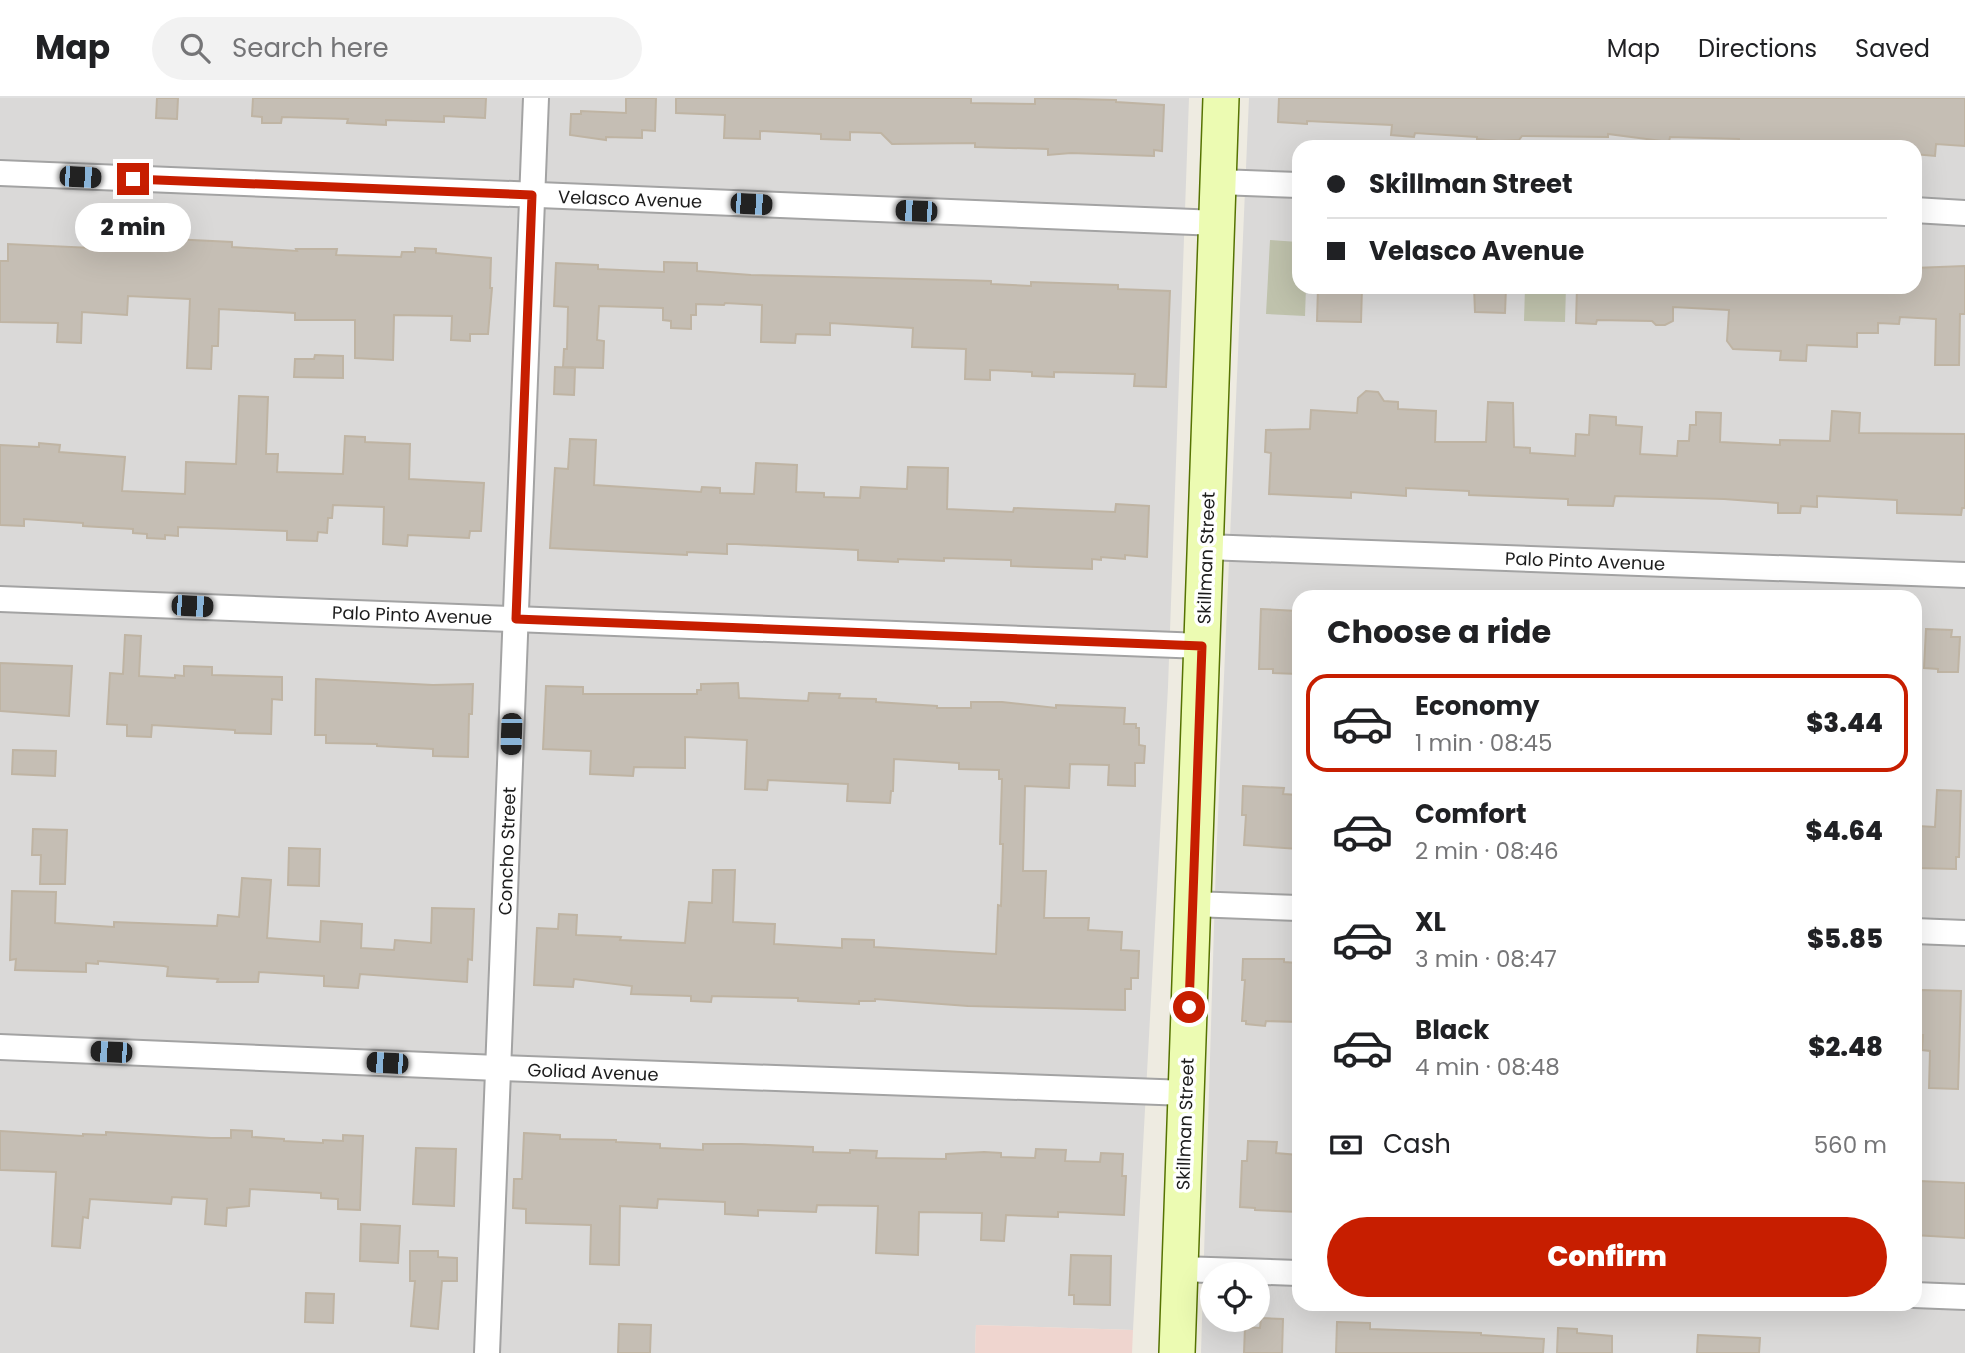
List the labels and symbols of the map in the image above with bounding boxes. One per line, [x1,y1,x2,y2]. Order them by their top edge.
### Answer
route end [117,163,149,195]
car [59,165,102,189]
street label: Velasco Avenue [558,184,702,214]
car [730,192,773,216]
car [895,200,938,222]
callout: 2 min [75,204,191,252]
street label: Skillman Street [1191,491,1221,625]
street label: Palo Pinto Avenue [1505,546,1665,576]
car [171,594,214,618]
street label: Palo Pinto Avenue [332,600,492,630]
car [500,713,523,755]
street label: Concho Street [492,786,522,916]
route start [1173,991,1205,1023]
car [90,1040,133,1064]
car [366,1051,409,1075]
street label: Goliad Avenue [527,1057,659,1087]
street label: Skillman Street [1170,1057,1200,1191]

